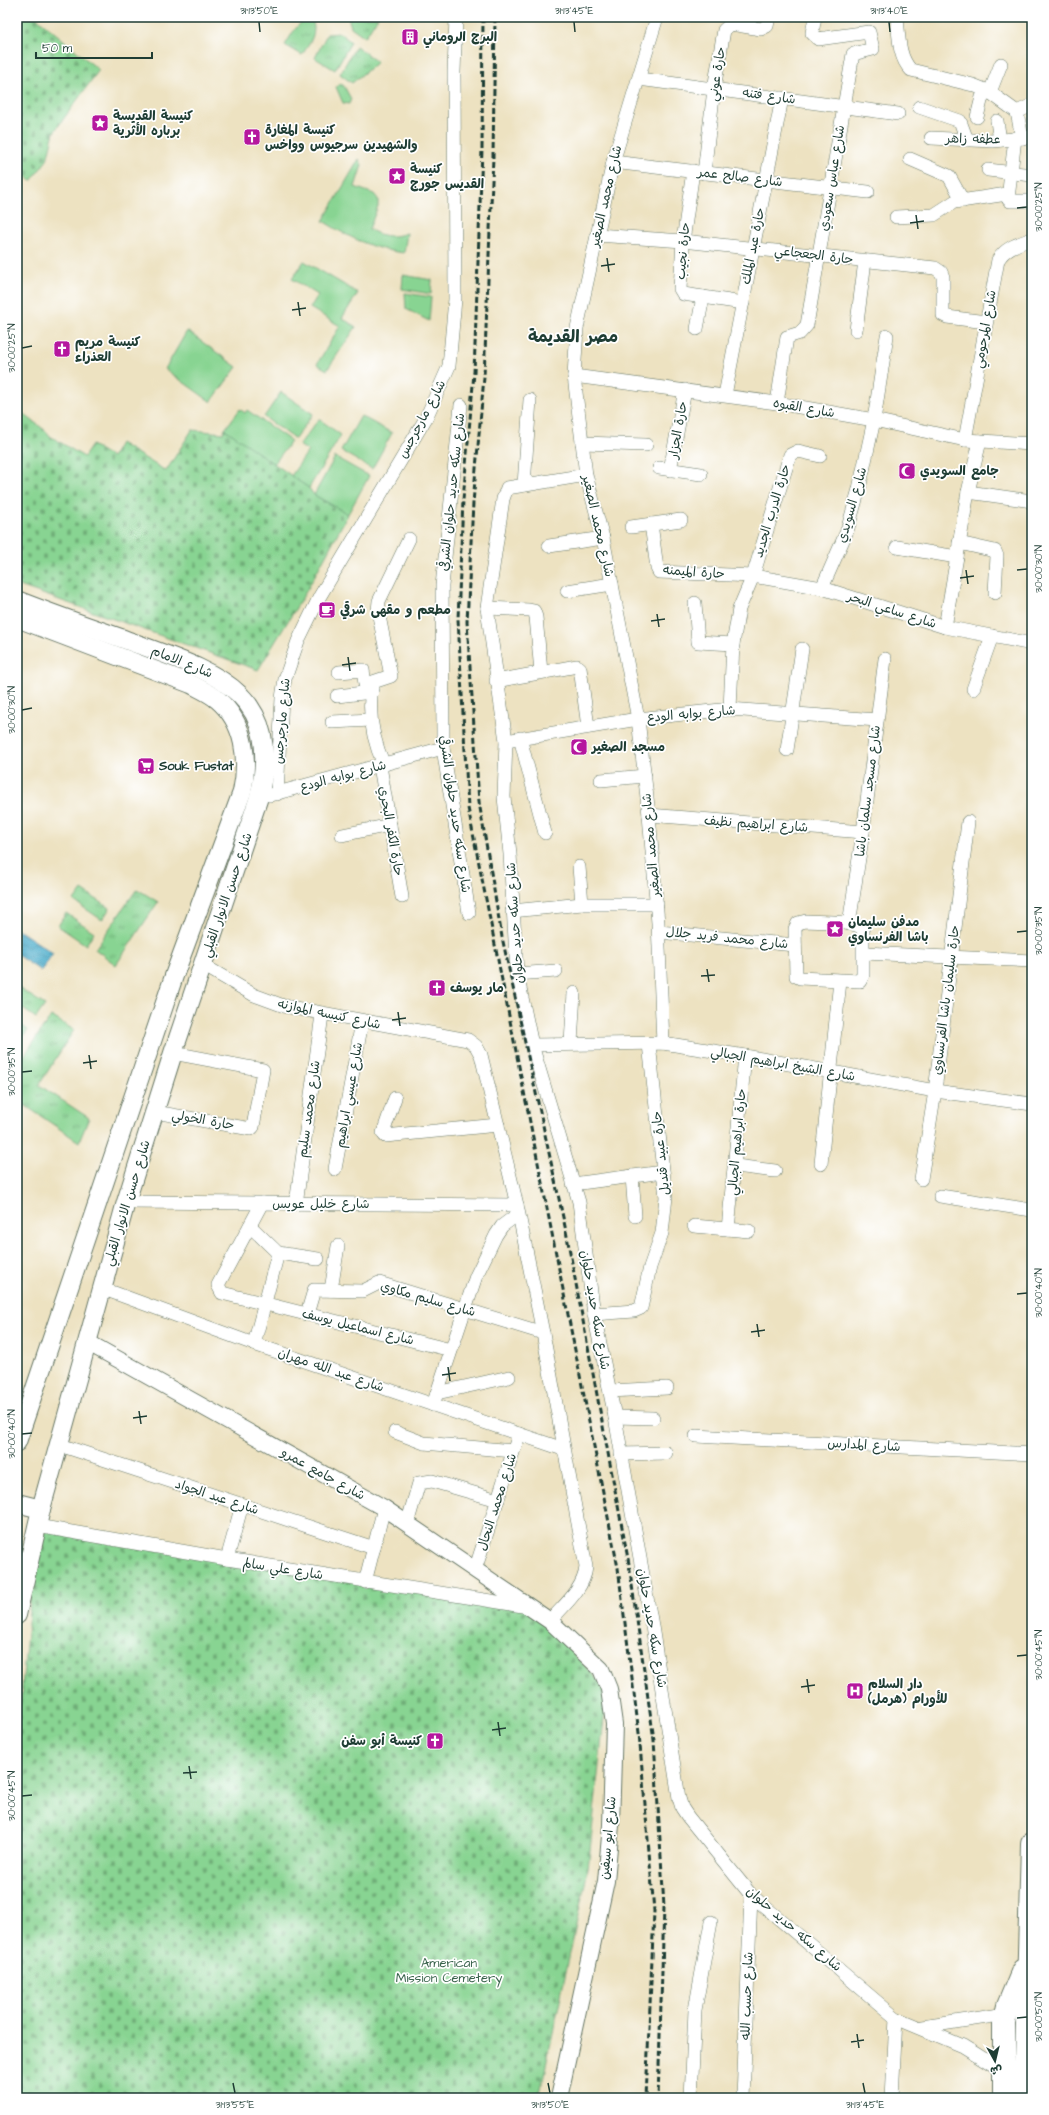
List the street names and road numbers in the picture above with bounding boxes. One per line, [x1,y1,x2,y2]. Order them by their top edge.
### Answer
street label: حارة عوني [704,45,732,103]
street label: شارع فتنه [741,83,797,109]
street label: شارع عباس سعودي [815,124,849,232]
street label: عطفه زاهر [944,130,1001,148]
street label: شارع محمد الصغير [585,143,626,250]
street label: شارع صالح عمر [696,163,783,191]
street label: حارة عبد الملك [737,206,769,286]
street label: حارة نجيب [672,221,694,281]
street label: حارة الجعجاعي [773,241,855,271]
street label: شارع المرحومي [969,288,1003,370]
street label: شارع مارجرجس [394,377,450,461]
street label: شارع القبوه [772,394,836,422]
street label: حارة الجزار [664,400,692,461]
street label: شارع سكه حديد حلوان الشرقي [435,412,469,572]
street label: حارة الدرب الجديد [749,462,795,560]
street label: شارع السويدي [833,465,871,545]
street label: شارع محمد الصغير [577,472,618,579]
street label: حارة الميمنه [662,561,726,583]
street label: شارع ساعي البحر [844,587,939,635]
street label: شارع الامام [148,642,215,683]
street label: شارع مارجرجس [269,677,295,765]
street label: شارع بوابه الودع [646,701,736,727]
street label: شارع مسجد سلمان باشا [851,724,885,858]
street label: شارع سكه حديد حلوان الشرقي [435,734,475,894]
street label: شارع بوابه الودع [298,756,388,796]
street label: حارة الكفر البحري [374,785,408,877]
street label: شارع محمد الصغير [638,793,665,898]
street label: شارع ابراهيم نظيف [703,811,809,838]
street label: شارع حسن الانوار القبلي [197,830,259,960]
street label: شارع سكه حديد حلوان [502,862,528,984]
street label: شارع محمد فريد جلال [665,923,789,953]
street label: حارة سليمان باشا الفرنساوي [928,924,964,1076]
street label: شارع كنيسه الموازنه [276,994,382,1034]
street label: شارع عيسي ابراهيم [331,1041,369,1149]
street label: شارع الشيخ ابراهيم الجبالي [709,1042,857,1088]
street label: شارع محمد سليم [293,1059,326,1159]
street label: حارة ابراهيم الجبالي [723,1088,753,1196]
street label: حارة الخولي [170,1106,236,1136]
street label: حارة عبيد قنديل [648,1110,674,1196]
street label: شارع حسن الانوار القبلي [99,1138,157,1269]
street label: شارع خليل عويس [272,1195,370,1213]
street label: شارع سكه حديد حلوان [576,1249,614,1371]
street label: شارع سليم مكاوي [378,1277,478,1322]
street label: شارع اسماعيل يوسف [300,1304,416,1350]
street label: شارع عبد الله مهران [276,1343,386,1397]
street label: شارع المدارس [827,1434,901,1456]
street label: شارع جامع عمرو [276,1443,368,1505]
street label: شارع محمد النحال [473,1451,521,1553]
street label: شارع عبد الجواد [173,1475,261,1519]
street label: شارع علي سالم [241,1554,324,1586]
street label: شارع سكه حديد حلوان [633,1567,671,1689]
street label: شارع ابو سيفين [595,1796,621,1880]
street label: شارع سكه حديد حلوان [742,1882,846,1976]
street label: شارع حسب الله [736,1952,758,2040]

